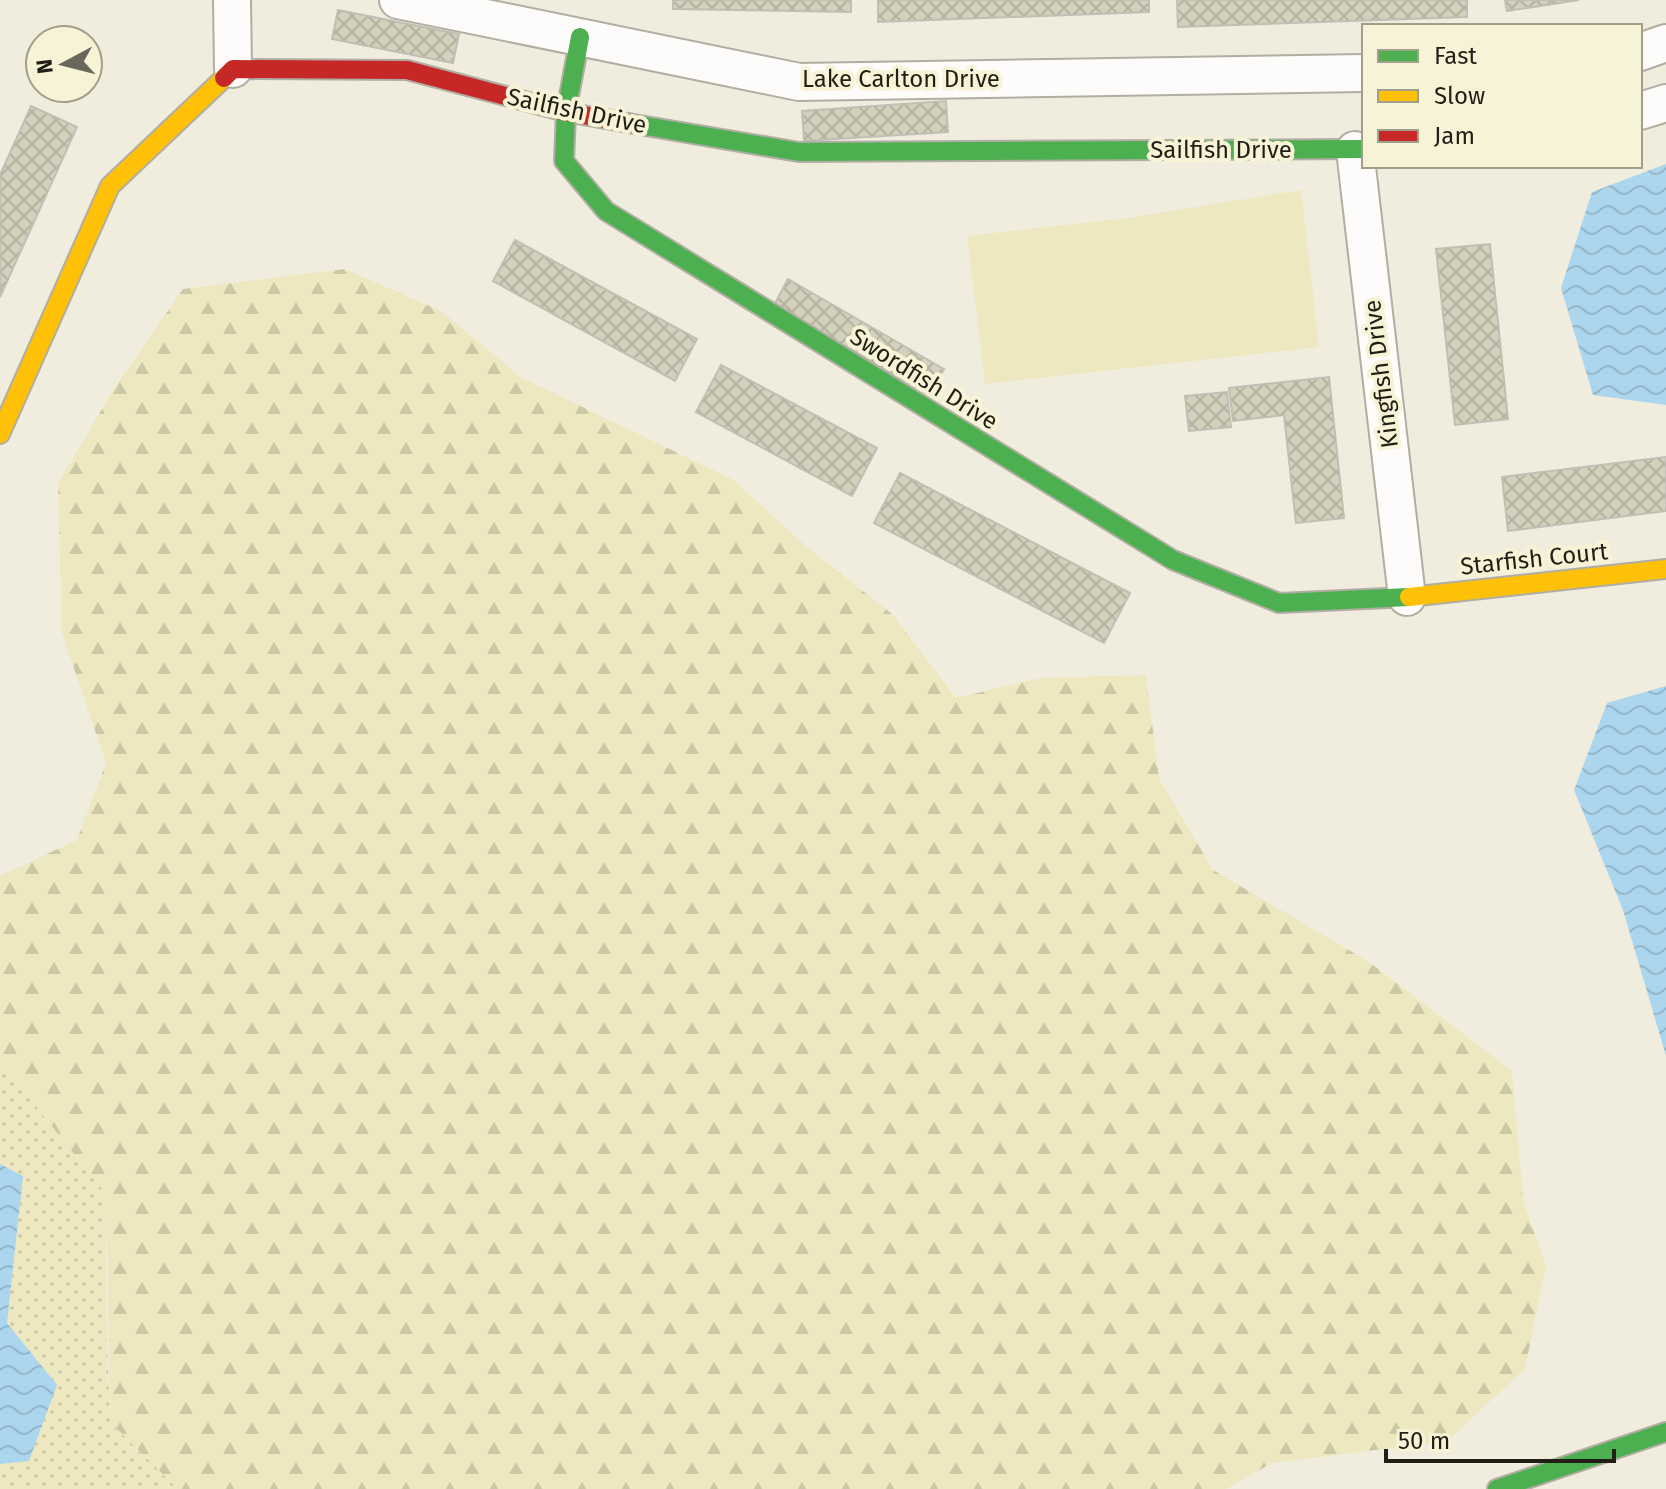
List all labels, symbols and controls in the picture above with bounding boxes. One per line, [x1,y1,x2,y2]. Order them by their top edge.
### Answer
north arrow [24,24,104,104]
legend [1362,24,1642,168]
text: Fast [1434,42,1477,70]
text: N [30,57,59,75]
street label: Lake Carlton Drive [802,65,1000,93]
text: Slow [1434,82,1485,110]
street label: Sailfish Drive [505,83,649,139]
text: Jam [1434,122,1475,150]
street label: Sailfish Drive [1150,136,1292,164]
street label: Kingfish Drive [1358,298,1404,450]
street label: Swordfish Drive [845,322,1003,436]
street label: Starfish Court [1459,537,1609,581]
scale bar [1386,1413,1614,1463]
text: 50 m [1398,1427,1450,1455]

